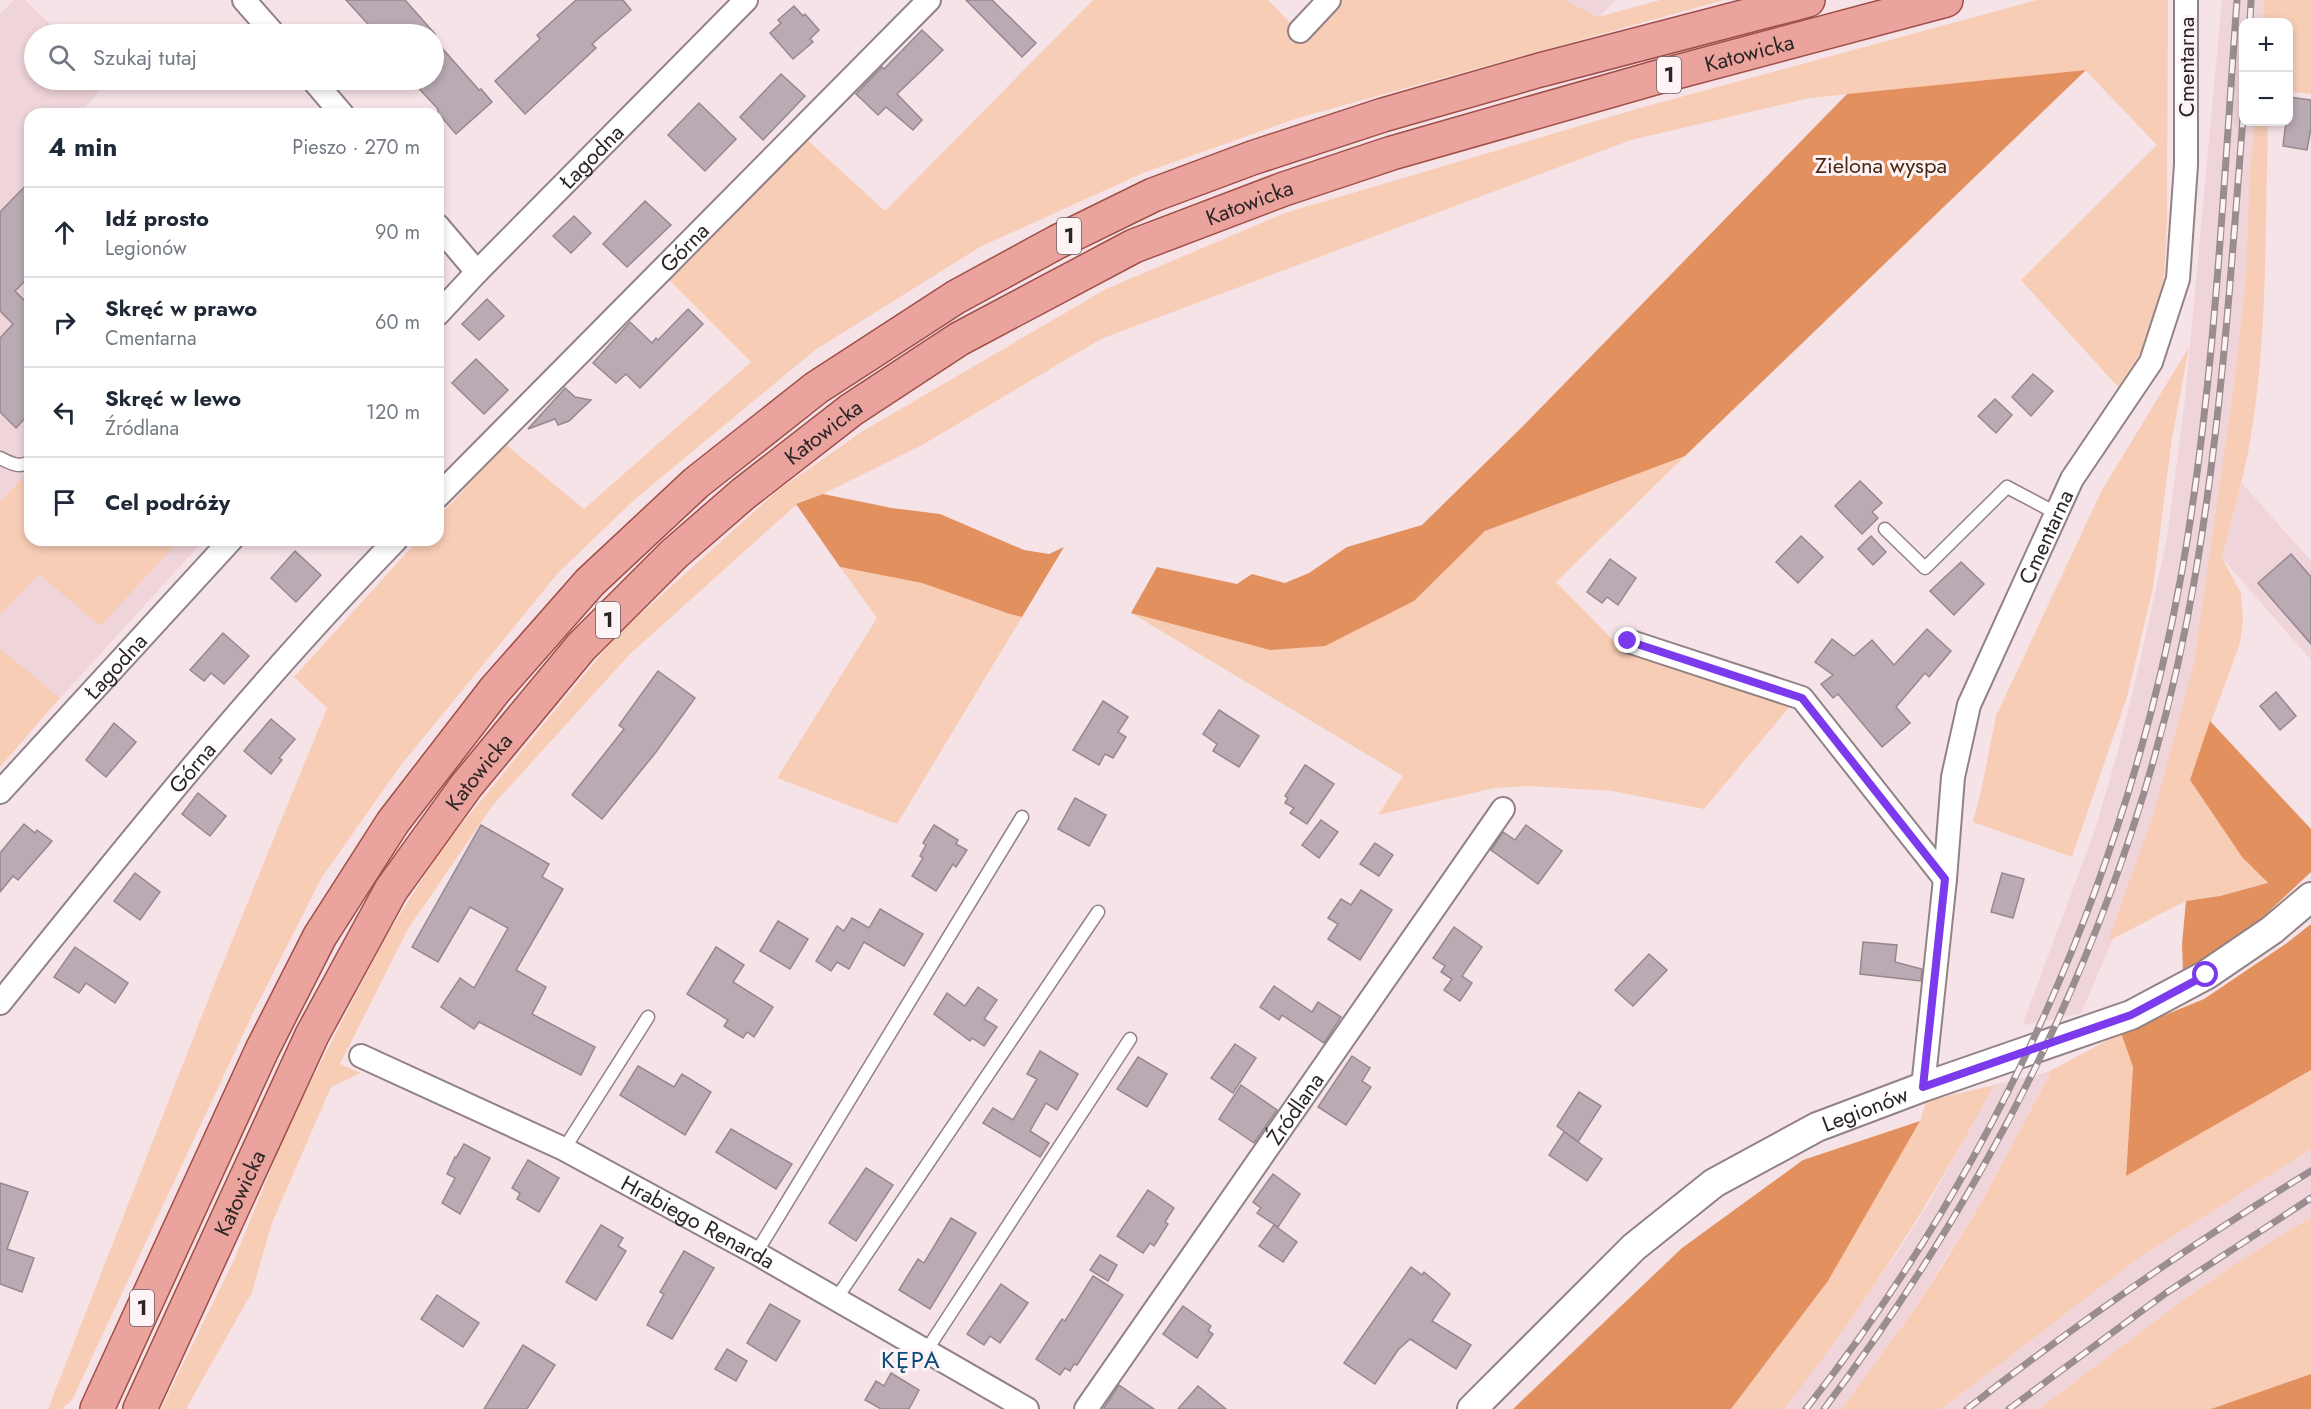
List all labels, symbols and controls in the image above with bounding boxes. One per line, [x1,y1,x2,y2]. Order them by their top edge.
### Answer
street label: Cmentarna [2170,17,2202,117]
map controls [2239,18,2293,126]
button: + [2239,18,2293,72]
search box [24,24,444,90]
street label: Katowicka [1701,25,1798,80]
icon: search [45,41,78,74]
text: Szukaj tutaj [93,41,197,73]
road number: 1 [1657,57,1681,93]
button: − [2239,72,2293,126]
street label: Łagodna [551,117,631,197]
text: 4 min [48,128,117,166]
text: Pieszo · 270 m [292,133,420,162]
park label: Zielona wyspa [1815,149,1947,181]
street label: Katowicka [1201,171,1297,233]
text: Idź prosto [105,202,209,234]
street label: Górna [652,215,716,279]
icon: ahead [48,216,81,249]
text: 90 m [375,218,420,247]
road number: 1 [1057,218,1081,254]
text: Legionów [105,234,187,263]
text: Skręć w prawo [105,292,257,324]
icon: right [48,306,81,339]
text: 60 m [375,308,420,337]
text: Cmentarna [105,324,197,353]
text: Skręć w lewo [105,382,241,414]
street label: Katowicka [777,391,869,472]
icon: left [48,396,81,429]
text: 120 m [366,398,420,427]
text: Źródlana [105,414,179,443]
street label: Cmentarna [2010,484,2081,589]
icon: arrive [48,486,81,519]
text: Cel podróży [105,486,230,518]
road number: 1 [596,602,620,638]
street label: Łagodna [76,626,154,707]
route end [1614,627,1640,653]
street label: Katowicka [437,726,520,817]
street label: Górna [161,735,223,800]
route start [2192,961,2218,987]
street label: Źródlana [1258,1066,1331,1151]
street label: Legionów [1817,1078,1913,1140]
street label: Katowicka [206,1145,273,1241]
street label: Hrabiego Renarda [615,1167,781,1277]
road number: 1 [130,1290,154,1326]
district label: KĘPA [881,1342,941,1377]

